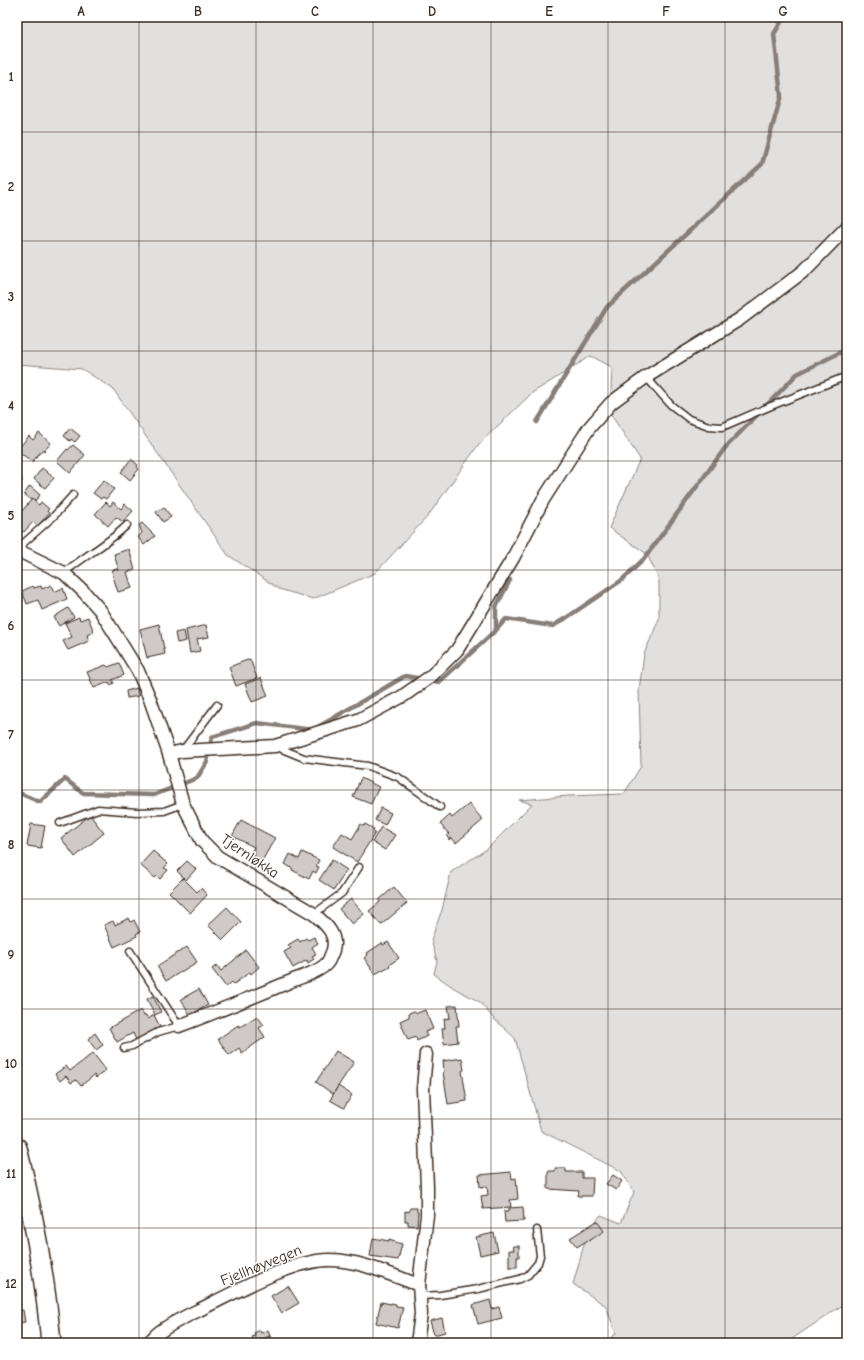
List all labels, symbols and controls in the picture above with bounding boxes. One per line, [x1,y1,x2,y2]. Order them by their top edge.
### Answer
text: A [77,4,85,19]
text: B [194,4,202,19]
text: C [311,4,319,19]
text: D [428,4,436,19]
text: E [545,4,553,19]
text: F [662,4,670,19]
text: G [778,4,788,19]
text: 1 [8,69,14,84]
text: 2 [8,179,14,194]
text: 3 [8,289,14,304]
text: 4 [8,398,14,413]
text: 5 [8,508,15,523]
text: 6 [8,618,15,633]
text: 7 [8,727,14,742]
street label: Tjernløkka [217,830,283,882]
text: 8 [8,837,14,852]
text: 9 [8,947,15,962]
text: 10 [5,1056,17,1071]
text: 11 [6,1166,16,1181]
street label: Fjellhøyvegen [218,1241,304,1289]
text: 12 [5,1276,17,1291]

